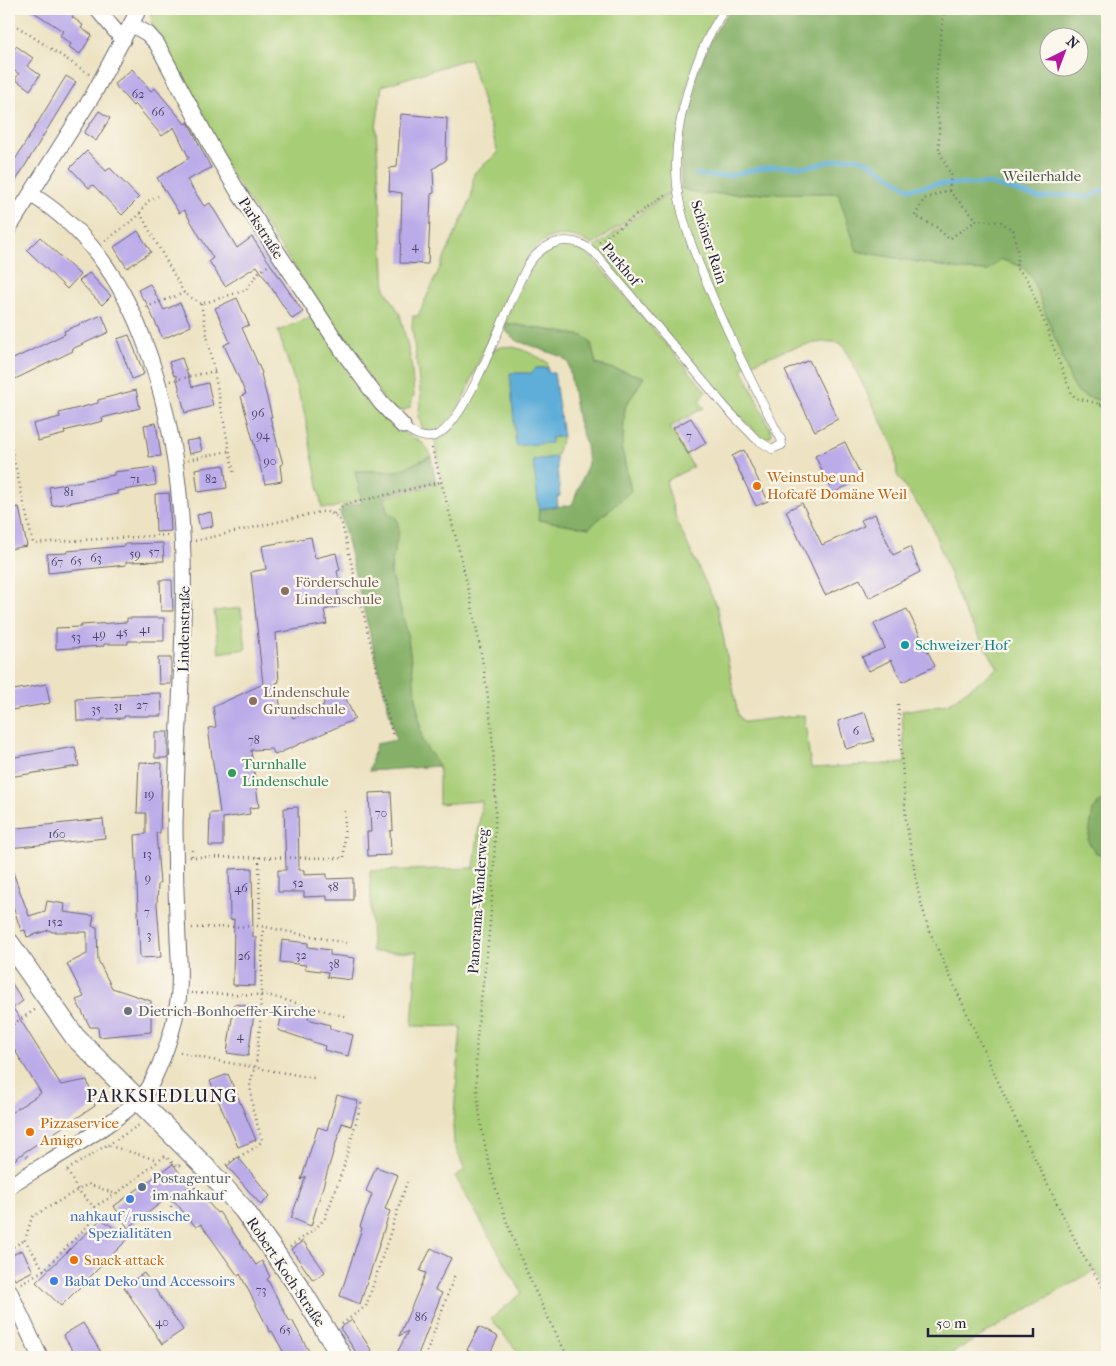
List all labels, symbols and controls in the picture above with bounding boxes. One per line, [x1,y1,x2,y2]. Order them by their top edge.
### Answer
north arrow [1038,28,1088,78]
text: N [1063,33,1082,53]
house number: 62 [132,87,144,101]
house number: 66 [152,105,165,119]
park label: Weilerhalde [1002,167,1082,185]
street label: Parkstraße [234,194,288,263]
street label: Schöner Rain [687,198,731,286]
house number: 4 [411,239,419,253]
street label: Parkhof [598,239,646,291]
house number: 96 [252,406,265,420]
house number: 94 [256,428,271,442]
house number: 7 [686,429,692,443]
house number: 90 [264,454,276,468]
place label: Weinstube und Hofcafé Domäne Weil [766,468,907,503]
house number: 71 [130,472,140,486]
house number: 82 [205,472,217,486]
marker: Weinstube und Hofcafé Domäne Weil [751,480,763,492]
house number: 81 [64,485,74,499]
house number: 57 [149,545,160,559]
house number: 59 [129,547,141,561]
house number: 63 [90,551,102,565]
house number: 65 [70,554,82,568]
house number: 67 [51,555,63,569]
place label: Förderschule Lindenschule [295,573,382,608]
street label: Lindenstraße [174,585,194,672]
marker: Förderschule Lindenschule [279,585,291,597]
house number: 41 [139,622,151,636]
house number: 45 [116,625,128,639]
house number: 49 [92,627,106,641]
house number: 53 [71,630,81,644]
place label: Schweizer Hof [915,636,1011,654]
marker: Schweizer Hof [899,639,911,651]
place label: Lindenschule Grundschule [263,683,350,718]
marker: Lindenschule Grundschule [247,695,259,707]
house number: 27 [136,698,148,712]
house number: 31 [113,699,123,713]
house number: 35 [91,702,101,716]
house number: 6 [853,724,860,738]
house number: 78 [248,733,260,747]
place label: Turnhalle Lindenschule [242,755,329,790]
marker: Turnhalle Lindenschule [226,767,238,779]
house number: 19 [144,787,154,801]
house number: 70 [375,806,387,820]
street label: Panorama-Wanderweg [464,826,492,975]
house number: 160 [48,827,66,841]
house number: 13 [142,847,152,861]
house number: 9 [145,871,151,885]
house number: 52 [292,876,304,890]
house number: 58 [327,880,339,894]
house number: 46 [234,881,248,895]
house number: 7 [144,905,150,919]
house number: 152 [47,915,63,929]
house number: 3 [147,928,152,942]
house number: 32 [295,948,307,962]
house number: 26 [238,949,251,963]
house number: 38 [329,957,339,971]
place label: Dietrich-Bonhoeffer-Kirche [138,1002,317,1020]
marker: Dietrich-Bonhoeffer-Kirche [122,1005,134,1017]
house number: 4 [236,1029,244,1043]
district label: PARKSIEDLUNG [86,1086,238,1107]
place label: Pizzaservice Amigo [39,1114,119,1149]
marker: Pizzaservice Amigo [24,1126,36,1138]
place label: Postagentur im nahkauf [152,1169,231,1204]
marker: Postagentur im nahkauf [136,1181,148,1193]
marker: nahkauf / russische Spezialitäten [124,1193,136,1205]
place label: nahkauf / russische Spezialitäten [70,1207,191,1242]
street label: Robert-Koch-Straße [243,1214,330,1331]
place label: Snack-attack [84,1251,165,1269]
marker: Snack-attack [68,1254,80,1266]
place label: Babat Deko und Accessoirs [64,1272,235,1290]
marker: Babat Deko und Accessoirs [48,1275,60,1287]
house number: 73 [256,1283,266,1297]
scale bar [928,1306,1034,1338]
house number: 86 [415,1310,428,1324]
text: 50 m [936,1314,967,1332]
house number: 40 [155,1315,169,1329]
house number: 65 [279,1323,291,1337]

